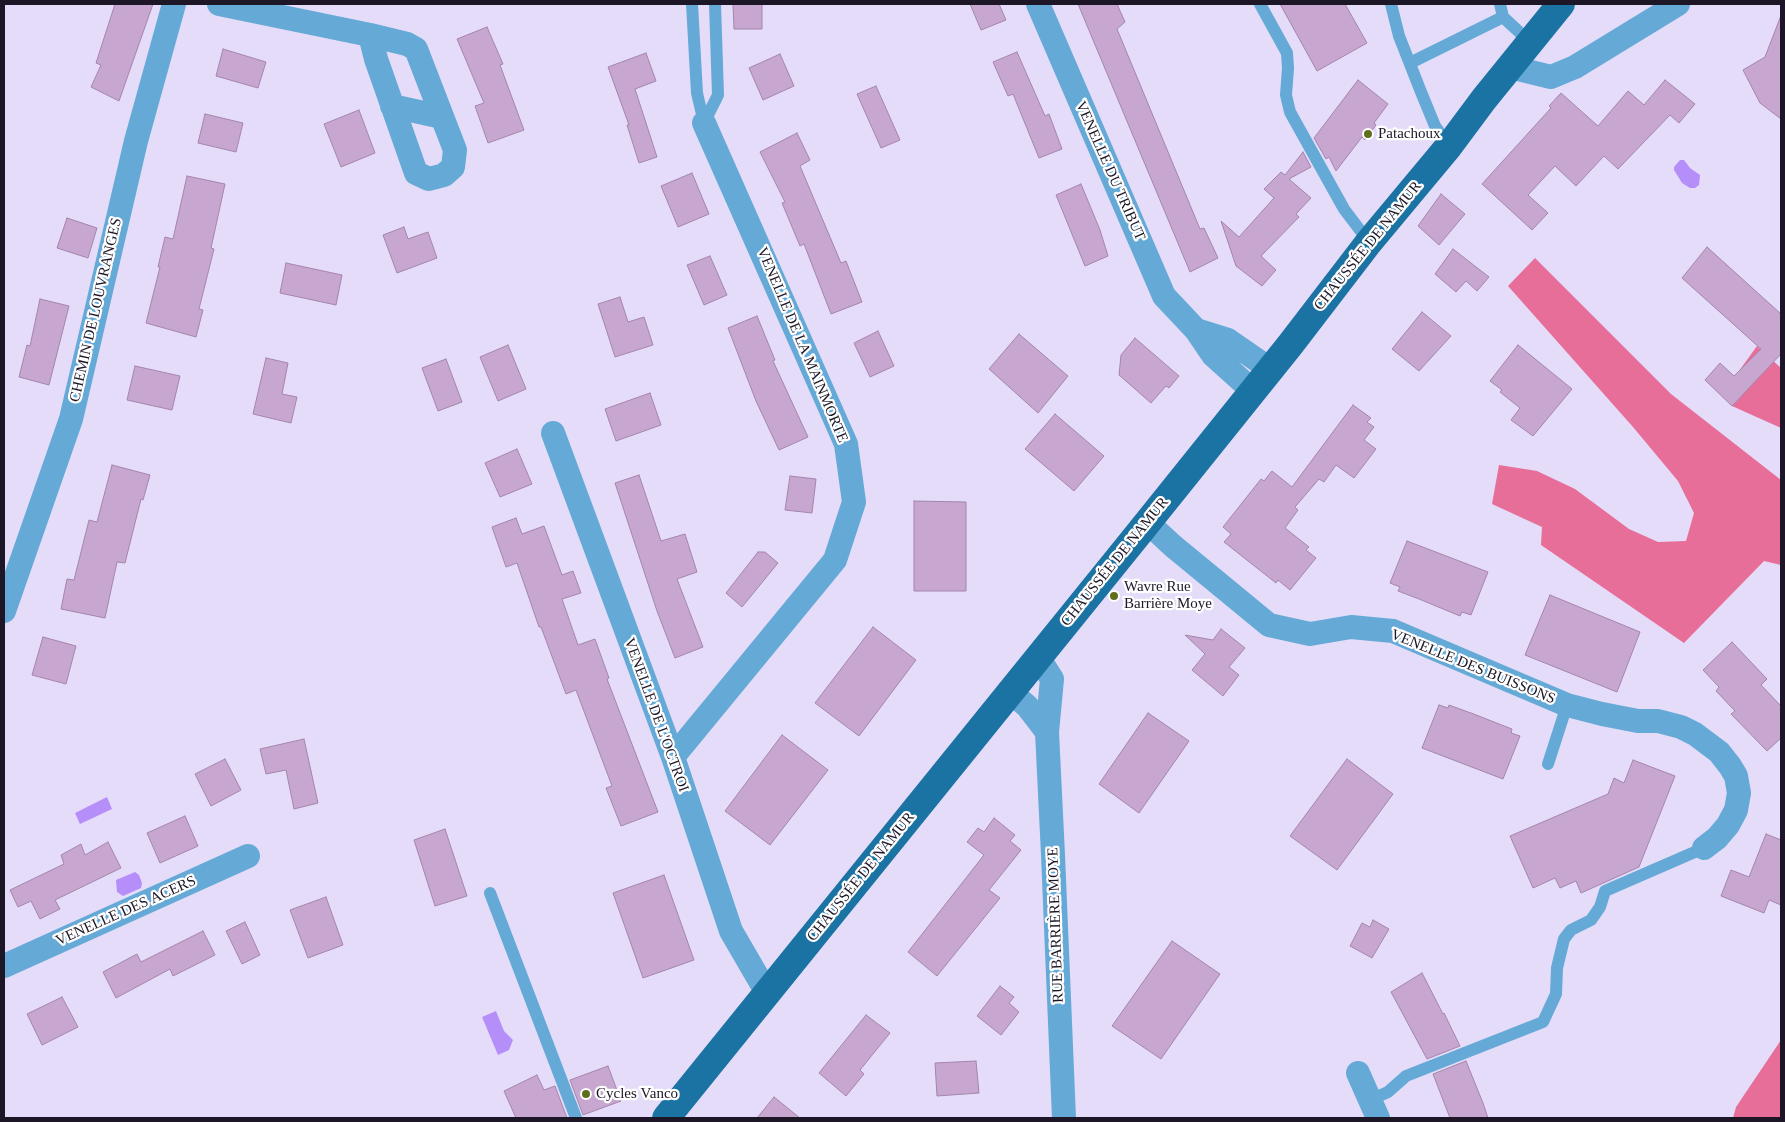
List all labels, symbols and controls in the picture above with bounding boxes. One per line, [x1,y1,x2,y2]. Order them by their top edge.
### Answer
street label: VENELLE DU TRIBUT [1071,98,1149,244]
place label: Patachoux [1378,125,1440,143]
marker: Patachoux [1362,128,1374,140]
street label: CHAUSSÉE DE NAMUR [1310,178,1426,314]
street label: CHEMIN DE LOUVRANGES [66,216,126,404]
street label: VENELLE DE LA MAINMORTE [753,245,851,445]
street label: CHAUSSÉE DE NAMUR [1057,494,1173,630]
place label: Wavre Rue Barrière Moye [1124,578,1212,613]
marker: Wavre Rue Barrière Moye [1108,590,1120,602]
street label: VENELLE DES BUISSONS [1388,626,1558,708]
street label: VENELLE DE L'OCTROI [620,635,692,795]
street label: CHAUSSÉE DE NAMUR [803,809,919,945]
street label: RUE BARRIÈRE MOYE [1044,847,1068,1003]
street label: VENELLE DES ACERS [53,872,199,950]
place label: Cycles Vanco [596,1085,678,1103]
marker: Cycles Vanco [580,1088,592,1100]

